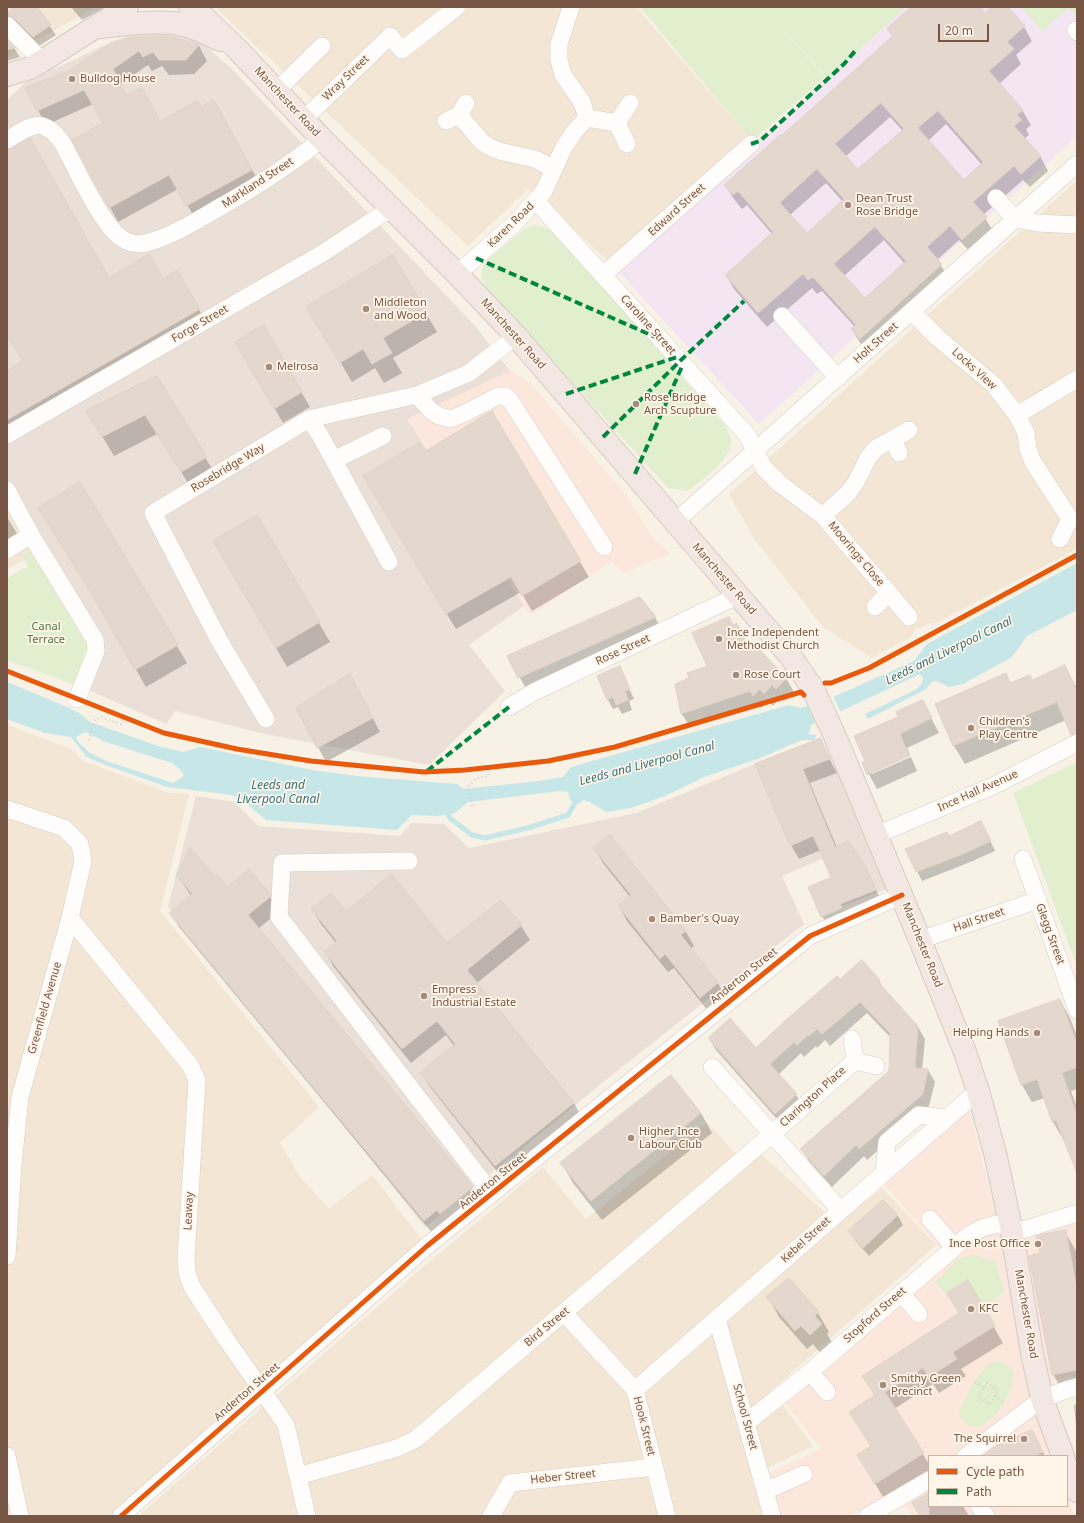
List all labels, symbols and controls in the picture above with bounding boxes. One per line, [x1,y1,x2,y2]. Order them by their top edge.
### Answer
scale bar [940,16,991,42]
text: 20 m [945,22,973,39]
street label: Wray Street [320,52,372,104]
street label: Manchester Road [251,64,323,140]
place label: Bulldog House [80,72,156,86]
marker: Bulldog House [67,74,77,84]
street label: Markland Street [220,155,296,211]
street label: Edward Street [646,181,708,239]
place label: Dean Trust Rose Bridge [856,192,918,218]
street label: Karen Road [485,200,537,250]
marker: Dean Trust Rose Bridge [843,200,853,210]
street label: Caroline Street [618,292,678,358]
place label: Middleton and Wood [374,296,427,322]
street label: Manchester Road [478,296,548,372]
street label: Forge Street [169,302,231,346]
marker: Middleton and Wood [361,304,371,314]
street label: Holt Street [851,320,901,366]
street label: Locks View [949,345,999,393]
place label: Melrosa [277,360,318,374]
marker: Melrosa [264,362,274,372]
place label: Rose Bridge Arch Scupture [644,391,716,417]
marker: Rose Bridge Arch Scupture [631,399,641,409]
street label: Rosebridge Way [189,441,267,495]
street label: Moorings Close [825,519,887,589]
street label: Manchester Road [689,541,759,617]
water label: Leeds and Liverpool Canal [883,614,1015,688]
park label: Canal Terrace [27,620,65,646]
place label: Ince Independent Methodist Church [727,626,819,652]
street label: Rose Street [594,632,652,668]
marker: Ince Independent Methodist Church [714,634,724,644]
place label: Rose Court [744,668,801,682]
marker: Rose Court [731,670,741,680]
place label: Children's Play Centre [979,715,1038,741]
marker: Children's Play Centre [966,723,976,733]
water label: Leeds and Liverpool Canal [578,739,716,789]
street label: Ince Hall Avenue [936,767,1020,815]
water label: Leeds and Liverpool Canal [237,779,319,807]
street label: Manchester Road [899,901,945,989]
street label: Glegg Street [1033,902,1067,966]
street label: Hall Street [952,905,1006,935]
place label: Bamber's Quay [660,912,739,926]
marker: Bamber's Quay [647,914,657,924]
street label: Anderton Street [708,945,780,1007]
street label: Greenfield Avenue [26,960,64,1056]
place label: Empress Industrial Estate [432,983,516,1009]
marker: Empress Industrial Estate [419,991,429,1001]
place label: Helping Hands [953,1026,1029,1040]
marker: Helping Hands [1032,1028,1042,1038]
street label: Clarington Place [777,1064,849,1130]
place label: Higher Ince Labour Club [639,1125,702,1151]
marker: Higher Ince Labour Club [626,1133,636,1143]
street label: Anderton Street [457,1150,529,1212]
street label: Leaway [181,1191,197,1231]
street label: Kebel Street [778,1214,834,1266]
place label: Ince Post Office [949,1237,1030,1251]
marker: Ince Post Office [1033,1239,1043,1249]
street label: Manchester Road [1012,1268,1040,1360]
street label: Stopford Street [841,1284,909,1346]
place label: KFC [979,1302,998,1316]
street label: Bird Street [522,1304,572,1350]
marker: KFC [966,1304,976,1314]
street label: Anderton Street [212,1360,282,1424]
place label: Smithy Green Precinct [891,1372,961,1398]
marker: Smithy Green Precinct [878,1380,888,1390]
street label: School Street [730,1383,760,1451]
street label: Hook Street [630,1395,658,1457]
place label: The Squirrel [954,1432,1016,1446]
marker: The Squirrel [1019,1434,1029,1444]
legend [928,1455,1068,1507]
text: Cycle path [966,1463,1024,1480]
street label: Heber Street [530,1467,596,1487]
text: Path [966,1483,992,1500]

